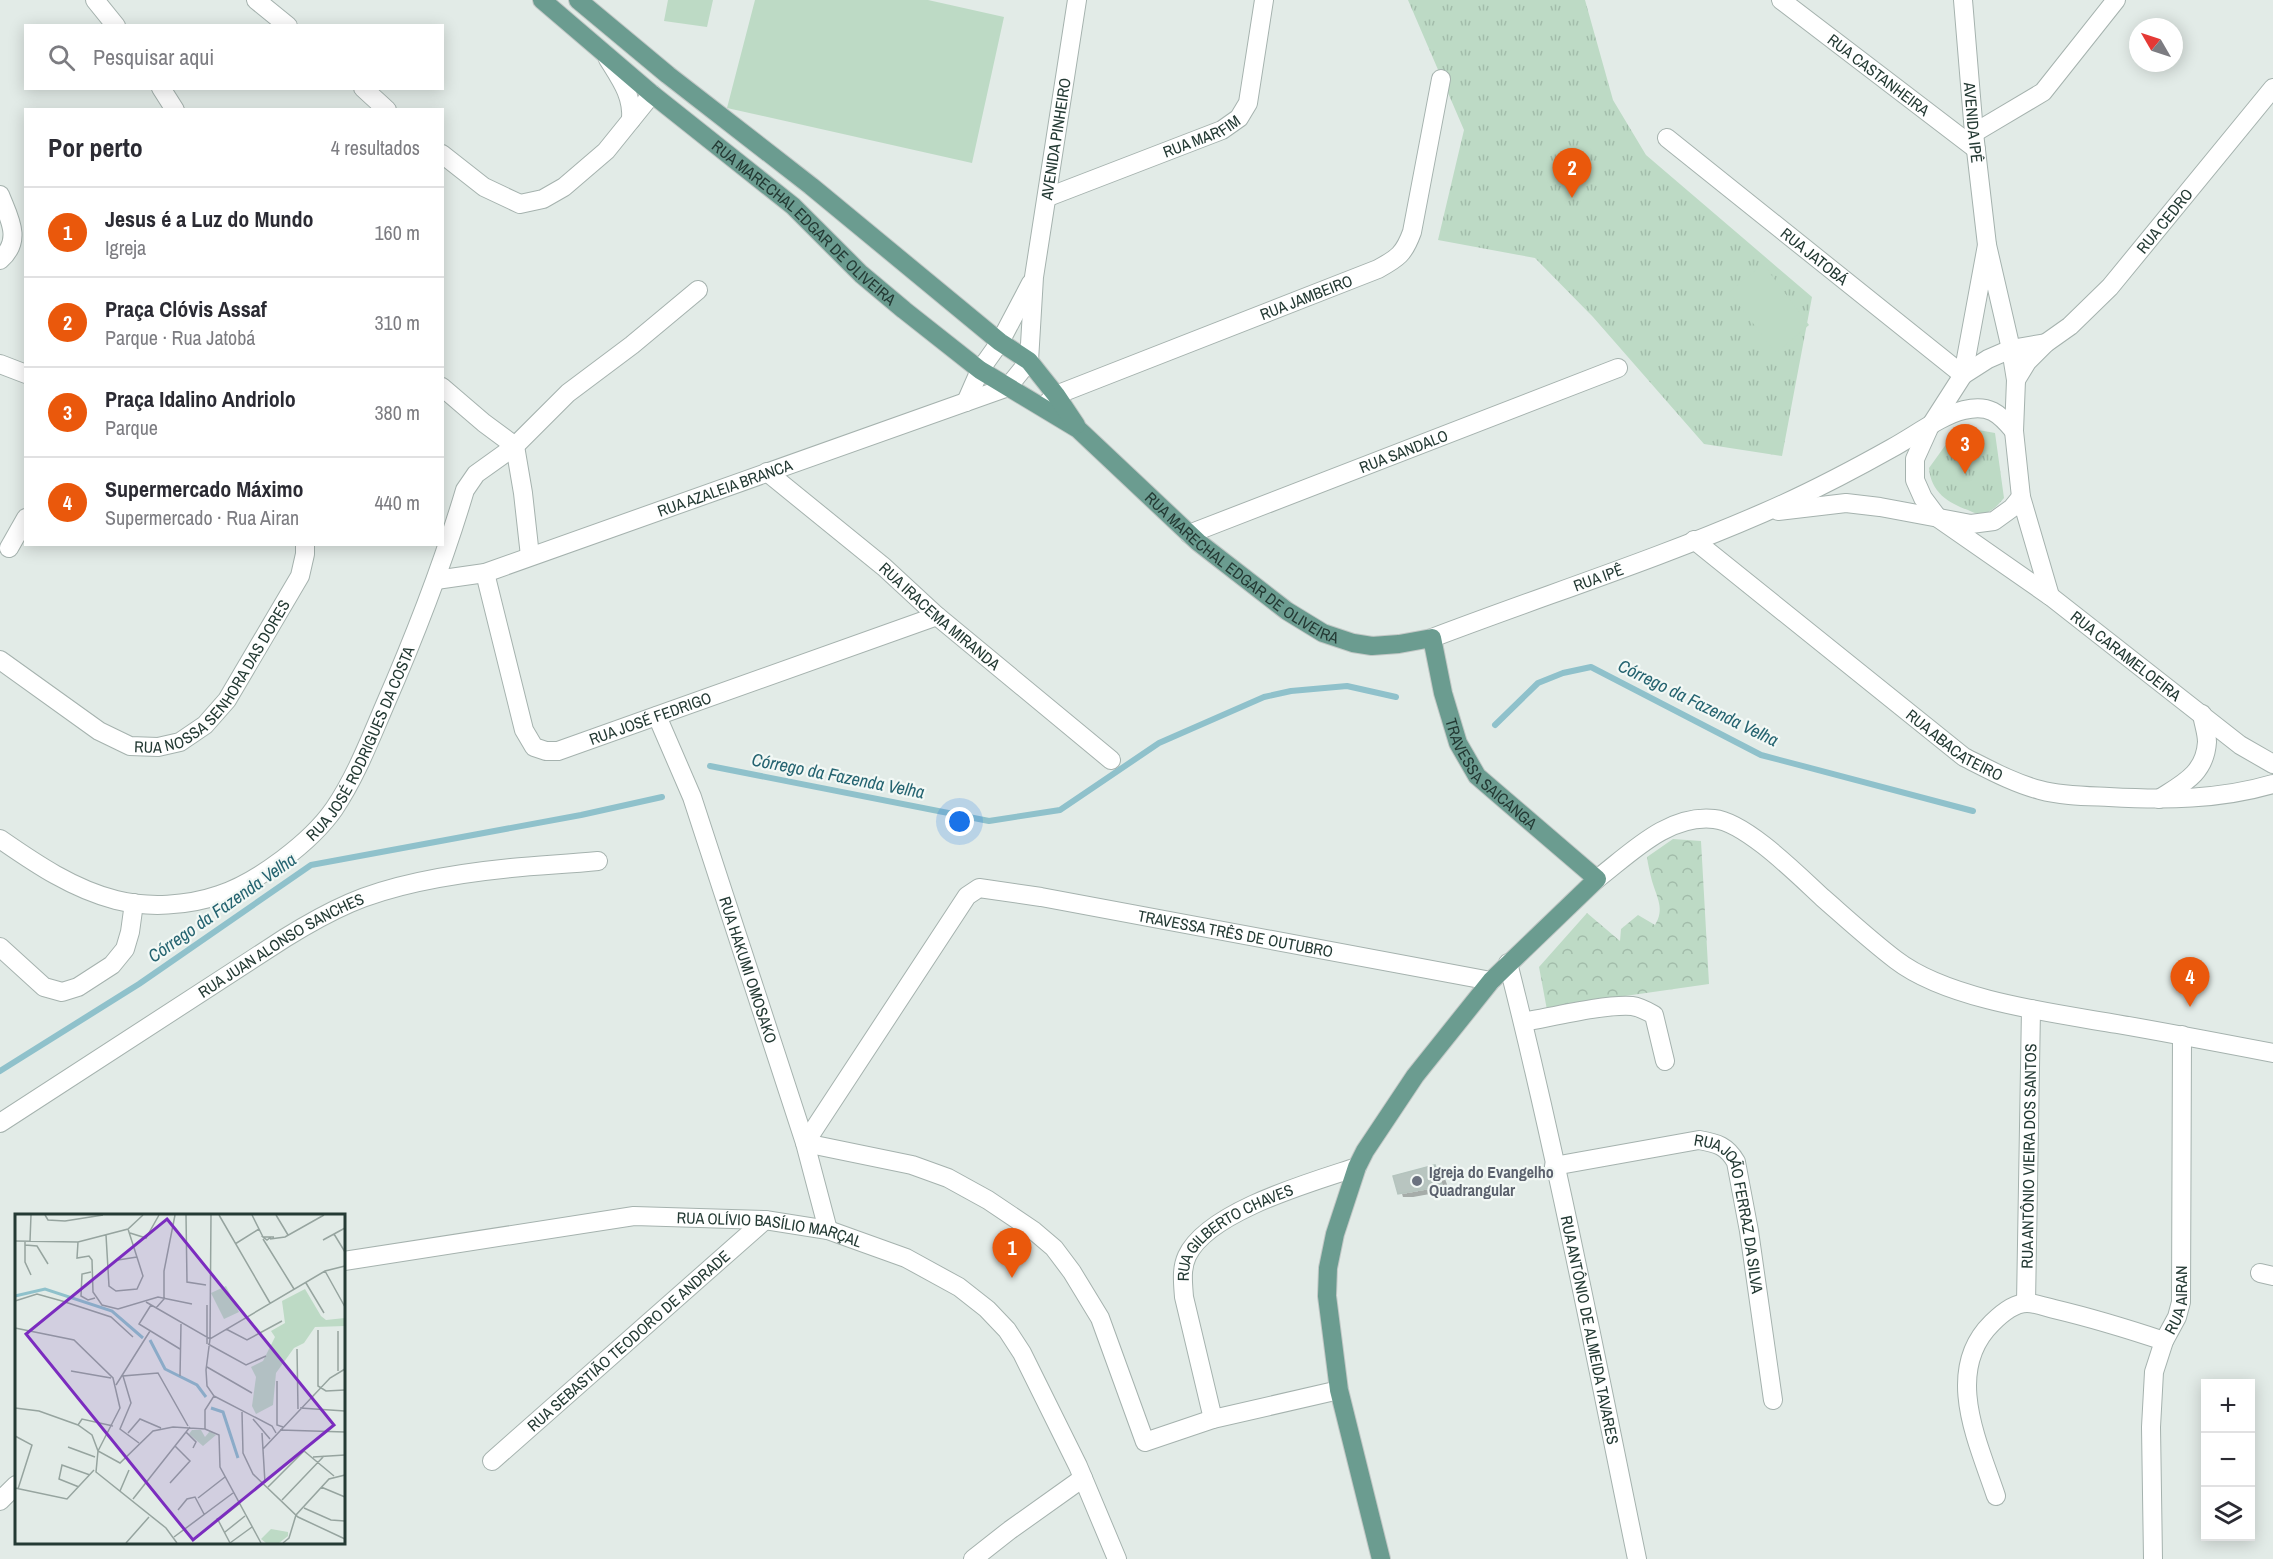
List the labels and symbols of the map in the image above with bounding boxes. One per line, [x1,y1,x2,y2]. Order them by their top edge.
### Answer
north arrow [2129,18,2183,72]
street label: RUA CASTANHEIRA [1823,29,1935,121]
street label: AVENIDA PINHEIRO [1035,76,1076,202]
street label: AVENIDA IPÊ [1959,80,1988,164]
street label: RUA MARFIM [1160,110,1245,163]
street label: RUA MARECHAL EDGAR DE OLIVEIRA [707,135,901,310]
pin: 2 [1552,148,1592,198]
street label: RUA CEDRO [2131,183,2198,258]
street label: RUA JATOBÁ [1776,222,1853,290]
street label: RUA JAMBEIRO [1257,269,1356,325]
street label: RUA SANDALO [1356,424,1451,478]
pin: 3 [1946,424,1984,474]
street label: RUA AZALEIA BRANCA [654,454,795,522]
street label: RUA MARECHAL EDGAR DE OLIVEIRA [1140,487,1342,649]
street label: RUA IRACEMA MIRANDA [875,557,1005,675]
street label: RUA IPÊ [1570,558,1626,597]
street label: RUA NOSSA SENHORA DAS DORES [134,595,295,758]
street label: RUA CARAMELOEIRA [2066,605,2186,706]
street label: RUA JOSÉ RODRIGUES DA COSTA [301,642,420,845]
water label: Córrego da Fazenda Velha [1614,653,1783,752]
street label: RUA JOSÉ FEDRIGO [586,686,714,750]
street label: RUA ABACATEIRO [1902,704,2007,786]
street label: TRAVESSA SAICANGA [1440,715,1542,834]
water label: Córrego da Fazenda Velha [749,746,927,805]
your location [945,807,974,836]
water label: Córrego da Fazenda Velha [143,847,301,968]
street label: RUA JUAN ALONSO SANCHES [194,887,367,1003]
street label: RUA HAKUMI OMOSAKO [714,893,783,1046]
street label: TRAVESSA TRÊS DE OUTUBRO [1136,904,1335,962]
pin: 4 [2170,958,2210,1007]
street label: RUA ANTÔNIO VIEIRA DOS SANTOS [2016,1043,2041,1269]
street label: RUA JOÃO FERRAZ DA SILVA [1693,1128,1769,1295]
place label: Igreja do Evangelho Quadrangular [1429,1161,1554,1201]
marker: Igreja do Evangelho Quadrangular [1410,1174,1424,1188]
street label: RUA GILBERTO CHAVES [1172,1178,1297,1281]
street label: RUA OLÍVIO BASÍLIO MARÇAL [676,1206,866,1253]
street label: RUA ANTÔNIO DE ALMEIDA TAVARES [1556,1213,1624,1447]
inset map [15,1214,345,1544]
pin: 1 [992,1228,1032,1278]
street label: RUA SEBASTIÃO TEODORO DE ANDRADE [522,1245,735,1436]
street label: RUA AIRAN [2159,1265,2192,1338]

